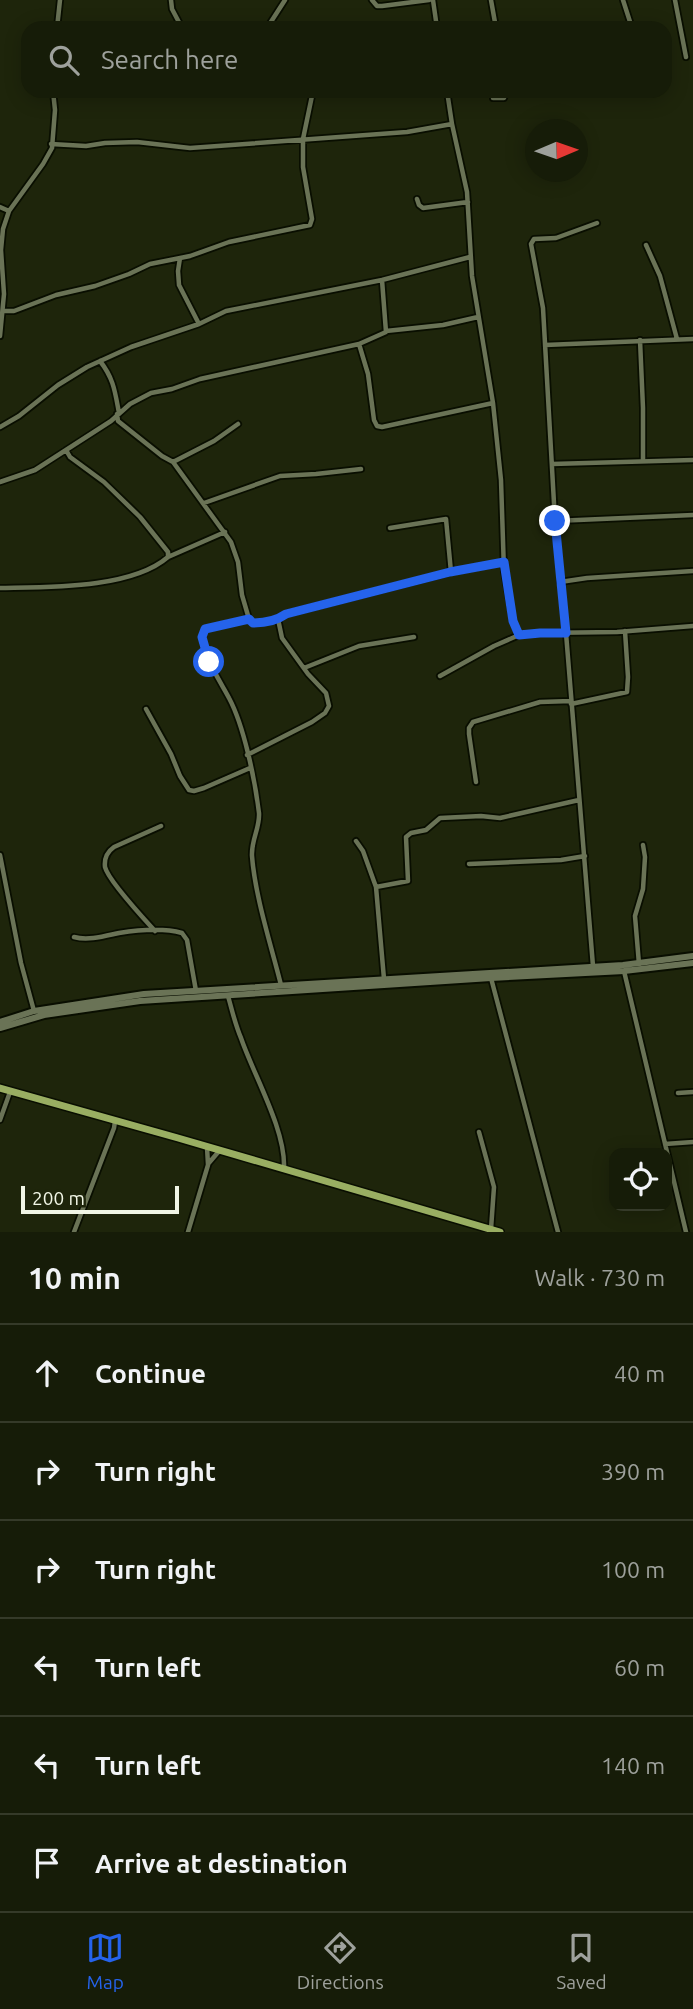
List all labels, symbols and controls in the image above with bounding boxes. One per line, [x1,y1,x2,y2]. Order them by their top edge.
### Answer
search box [21,21,672,98]
icon: search [45,41,83,79]
text: Search here [101,45,238,74]
north arrow [525,119,588,182]
route end [539,505,570,536]
route start [193,646,224,677]
map controls [609,1148,672,1211]
button: locate [609,1148,672,1211]
scale bar [21,1183,178,1215]
text: 200 m [32,1187,85,1209]
text: 10 min [28,1261,121,1295]
text: Walk · 730 m [534,1265,665,1290]
icon: ahead [28,1354,66,1392]
text: Continue [95,1359,206,1388]
text: 40 m [614,1361,665,1386]
icon: right [28,1452,66,1490]
text: Turn right [95,1457,216,1486]
text: 390 m [601,1459,665,1484]
icon: right [28,1550,66,1588]
text: Turn right [95,1555,216,1584]
text: 100 m [601,1557,665,1582]
icon: left [28,1648,66,1686]
text: Turn left [95,1653,201,1682]
text: 60 m [614,1655,665,1680]
icon: left [28,1746,66,1784]
text: Turn left [95,1751,201,1780]
text: 140 m [601,1753,665,1778]
icon: arrive [28,1844,66,1882]
text: Arrive at destination [95,1849,348,1878]
tab: Map [86,1929,124,1993]
tab: Directions [297,1929,384,1993]
tab: Saved [556,1929,607,1993]

